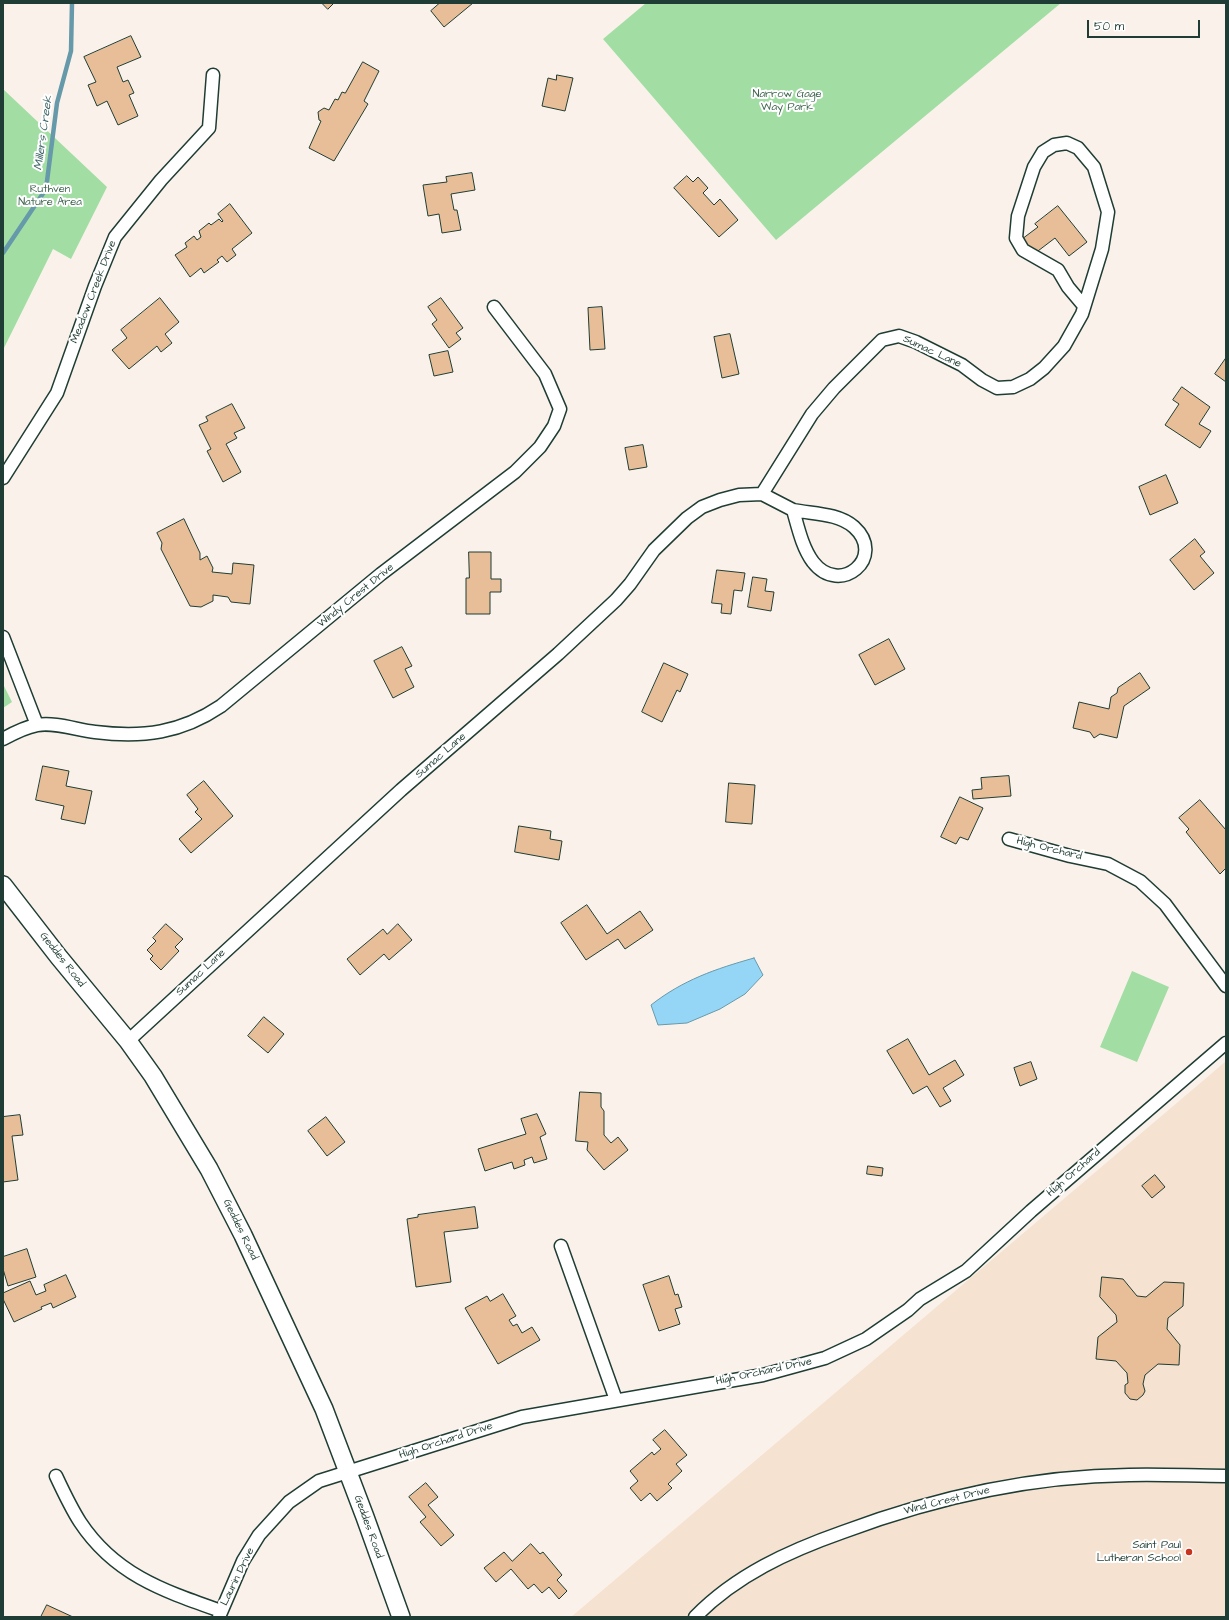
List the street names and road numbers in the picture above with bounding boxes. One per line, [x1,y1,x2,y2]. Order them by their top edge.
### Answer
street label: Meadow Creek Drive [68,239,120,345]
street label: Sumac Lane [901,333,963,371]
street label: Windy Crest Drive [315,561,397,631]
street label: Sumac Lane [413,730,469,782]
street label: High Orchard [1015,834,1083,864]
street label: Geddes Road [36,930,88,990]
street label: Sumac Lane [174,947,228,999]
street label: High Orchard [1044,1146,1104,1200]
street label: Geddes Road [220,1197,260,1263]
street label: High Orchard Drive [715,1355,813,1389]
street label: High Orchard Drive [397,1420,495,1462]
street label: Wind Crest Drive [903,1484,991,1518]
street label: Geddes Road [351,1494,385,1560]
street label: Laurin Drive [218,1546,258,1608]

